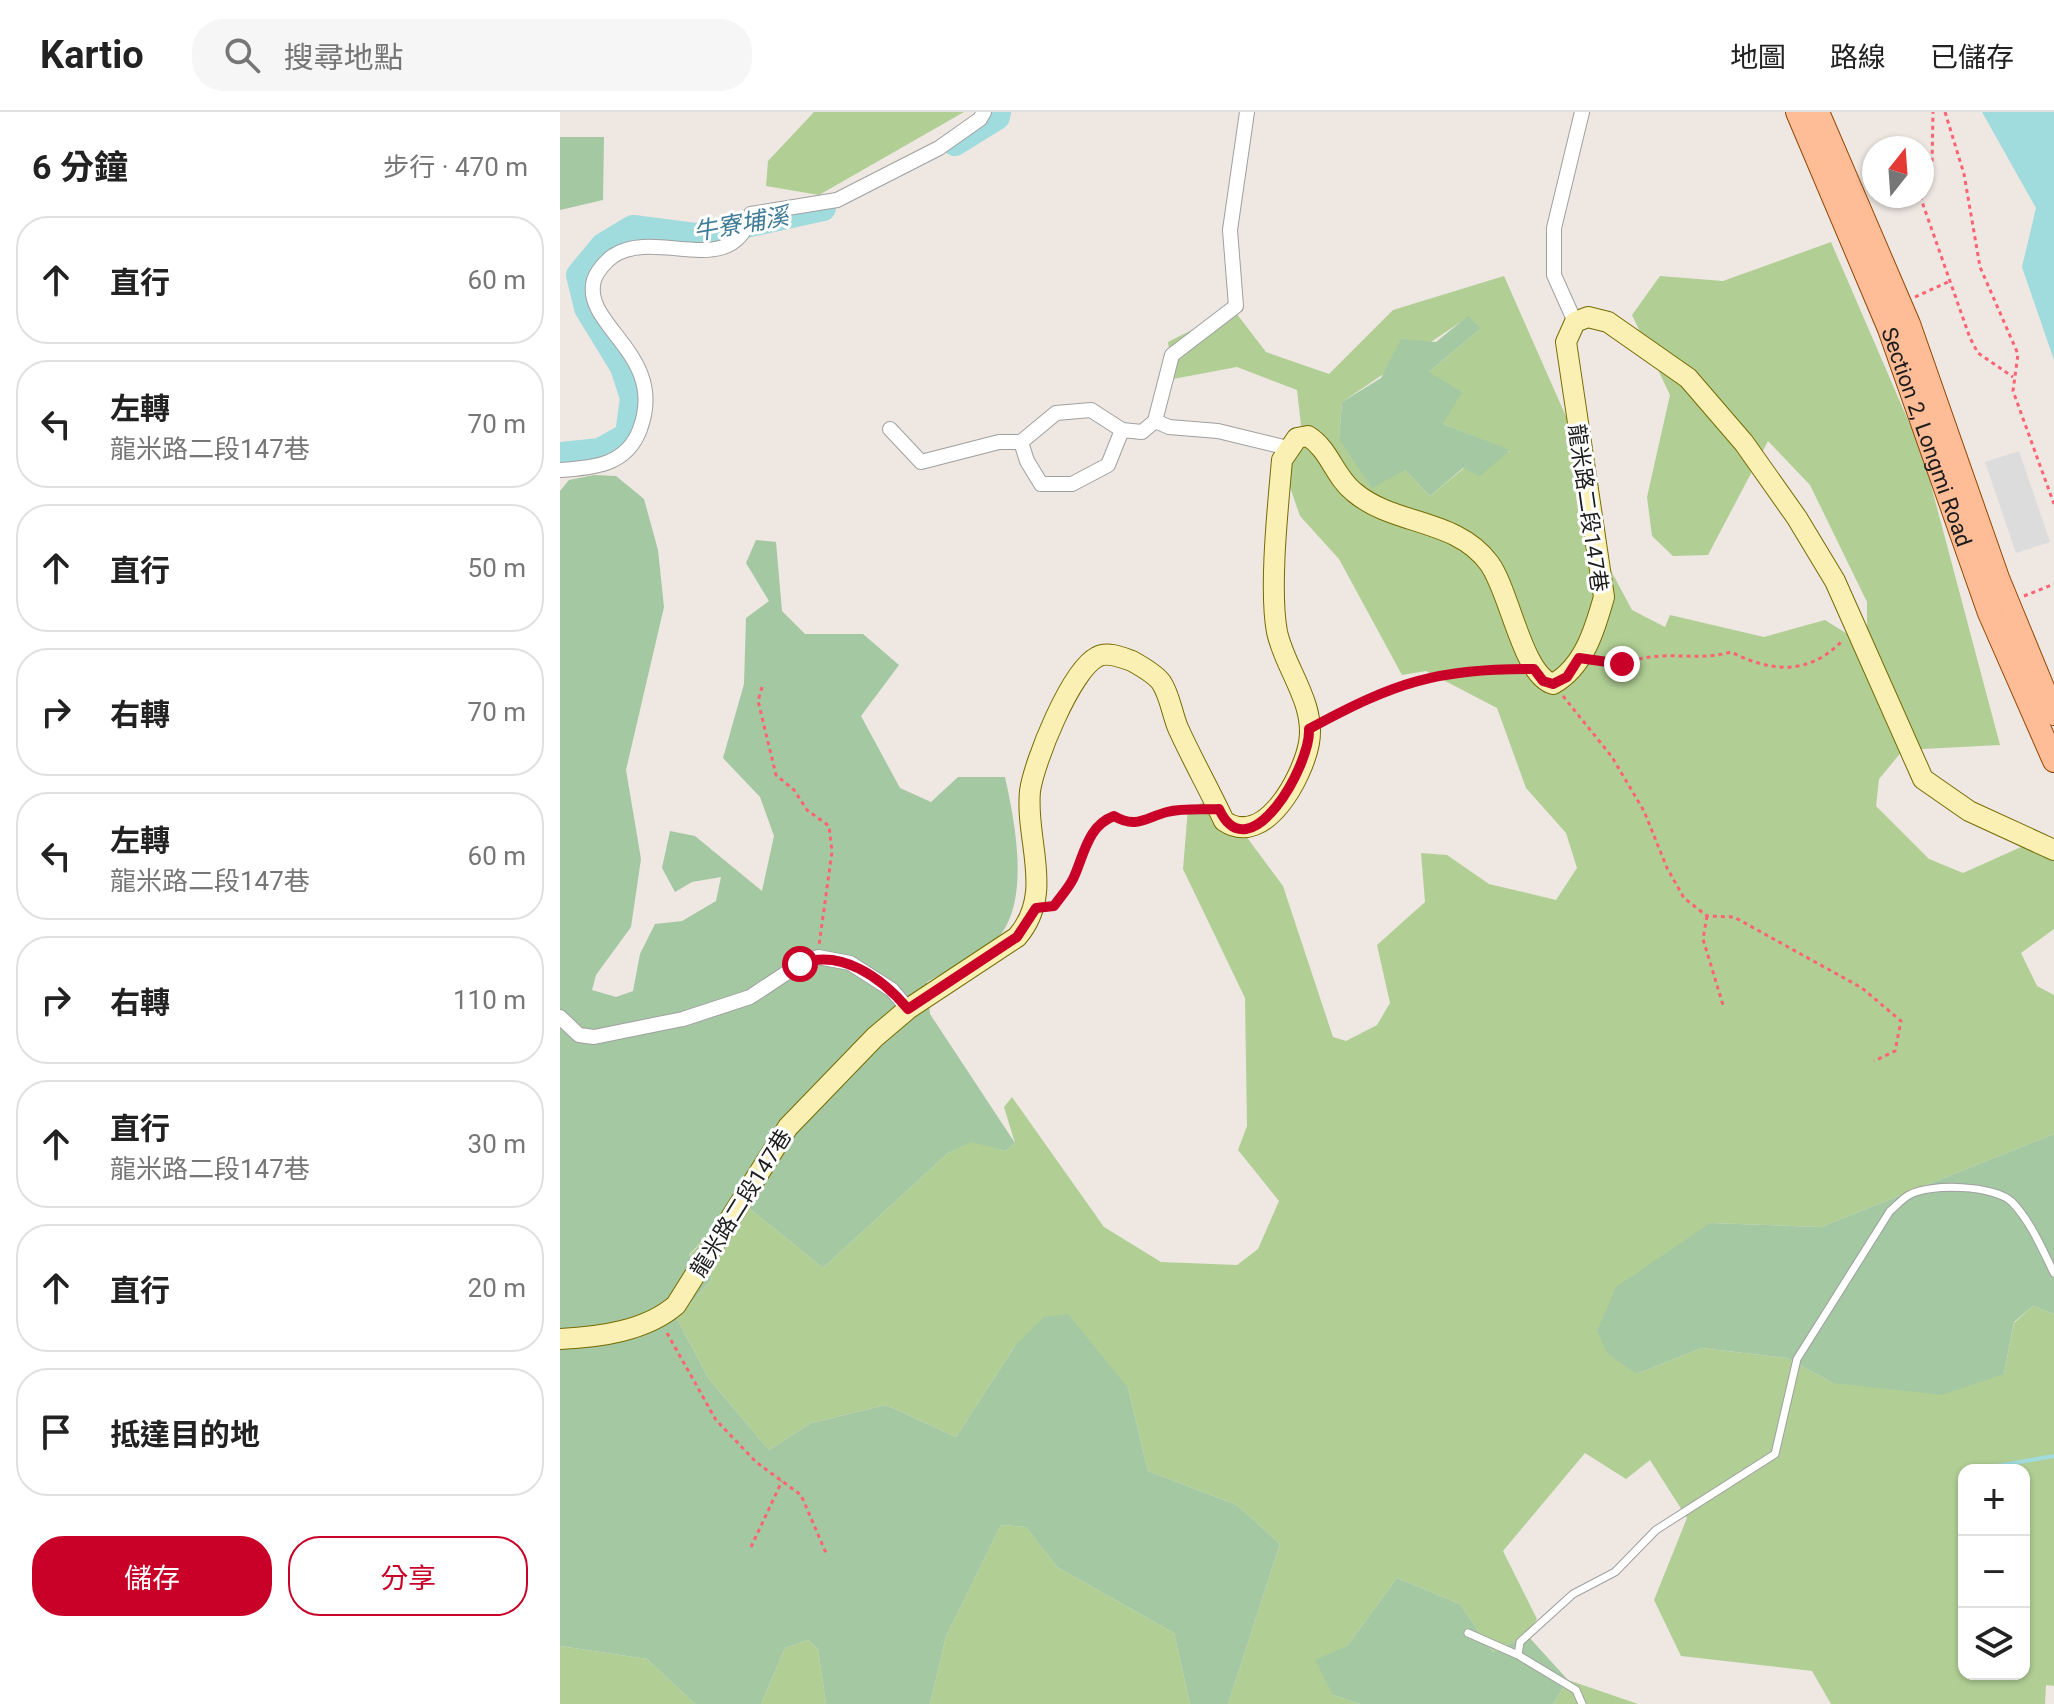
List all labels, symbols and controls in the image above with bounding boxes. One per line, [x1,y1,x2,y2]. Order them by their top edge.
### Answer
search box [192,19,752,91]
text: Kartio [40,33,144,77]
icon: search [220,33,264,77]
text: 搜尋地點 [284,40,404,75]
text: 地圖 [1730,41,1786,74]
text: 路線 [1830,41,1886,74]
text: 已儲存 [1930,41,2014,74]
north arrow [1862,136,1934,208]
text: 6 分鐘 [32,147,128,187]
text: 步行 · 470 m [383,152,528,182]
water label: 牛寮埔溪 [691,201,794,246]
icon: ahead [34,258,78,302]
text: 直行 [110,265,170,300]
text: 60 m [468,265,526,295]
street label: Section 2, Longmi Road [1877,324,1977,550]
text: 左轉 [110,391,170,426]
icon: left [34,402,78,446]
text: 70 m [468,409,526,439]
street label: 龍米路二段147巷 [1564,423,1612,593]
text: 龍米路二段147巷 [110,434,310,464]
icon: ahead [34,546,78,590]
text: 直行 [110,553,170,588]
text: 50 m [468,553,526,583]
route end [1604,646,1640,682]
icon: right [34,690,78,734]
text: 右轉 [110,697,170,732]
text: 70 m [468,697,526,727]
text: 左轉 [110,823,170,858]
icon: left [34,834,78,878]
text: 60 m [468,841,526,871]
text: 龍米路二段147巷 [110,866,310,896]
route start [782,946,818,982]
icon: right [34,978,78,1022]
text: 右轉 [110,985,170,1020]
text: 110 m [453,985,526,1015]
text: 直行 [110,1111,170,1146]
icon: ahead [34,1122,78,1166]
street label: 龍米路二段147巷 [686,1125,796,1281]
text: 30 m [468,1129,526,1159]
text: 龍米路二段147巷 [110,1154,310,1184]
icon: ahead [34,1266,78,1310]
text: 直行 [110,1273,170,1308]
text: 20 m [468,1273,526,1303]
icon: arrive [34,1410,78,1454]
text: 抵達目的地 [110,1417,260,1452]
map controls [1958,1464,2030,1680]
button: + [1958,1464,2030,1536]
button: 儲存 [32,1536,272,1616]
button: 分享 [288,1536,528,1616]
button: − [1958,1536,2030,1608]
button: layers [1958,1608,2030,1680]

